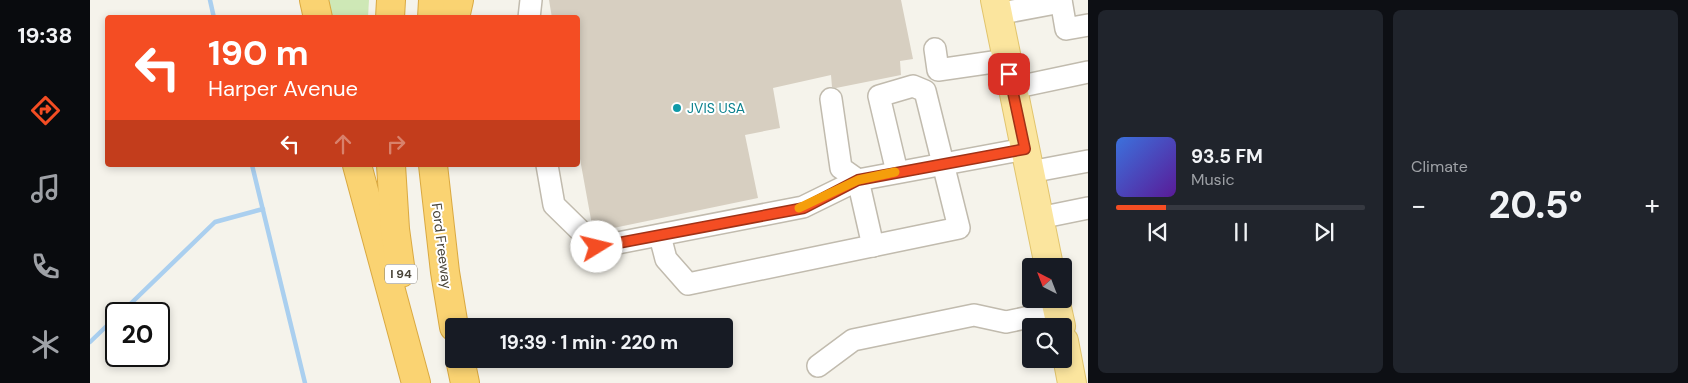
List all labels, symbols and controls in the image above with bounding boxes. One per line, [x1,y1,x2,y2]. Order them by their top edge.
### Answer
text: 19:38 [18,21,72,50]
text: 190 m [208,30,309,76]
icon: left [125,35,190,100]
pin [988,53,1030,95]
icon: arrive [995,60,1023,88]
text: Harper Avenue [208,74,358,103]
icon: directions [28,93,63,128]
place label: JVIS USA [687,99,745,117]
marker: JVIS USA [671,102,683,114]
icon: left [276,130,304,158]
icon: ahead [329,130,357,158]
icon: right [382,130,410,158]
text: 93.5 FM [1191,144,1263,169]
text: Climate [1411,156,1468,177]
text: Music [1191,169,1235,190]
icon: music [28,171,63,206]
text: 20.5° [1488,180,1583,230]
text: − [1411,187,1426,224]
text: + [1645,187,1660,224]
street label: Ford Freeway [428,202,456,290]
icon: previous [1144,218,1172,246]
icon: pause [1227,218,1255,246]
icon: next [1310,218,1338,246]
position arrow [570,220,622,272]
icon: phone [28,249,63,284]
north arrow [1022,258,1072,308]
map controls [1022,258,1072,368]
road number: I 94 [385,264,417,284]
speed limit sign: 20 [105,302,170,367]
button: search [1022,318,1072,368]
icon: climate [28,327,63,362]
text: 19:39 · 1 min · 220 m [500,330,678,355]

